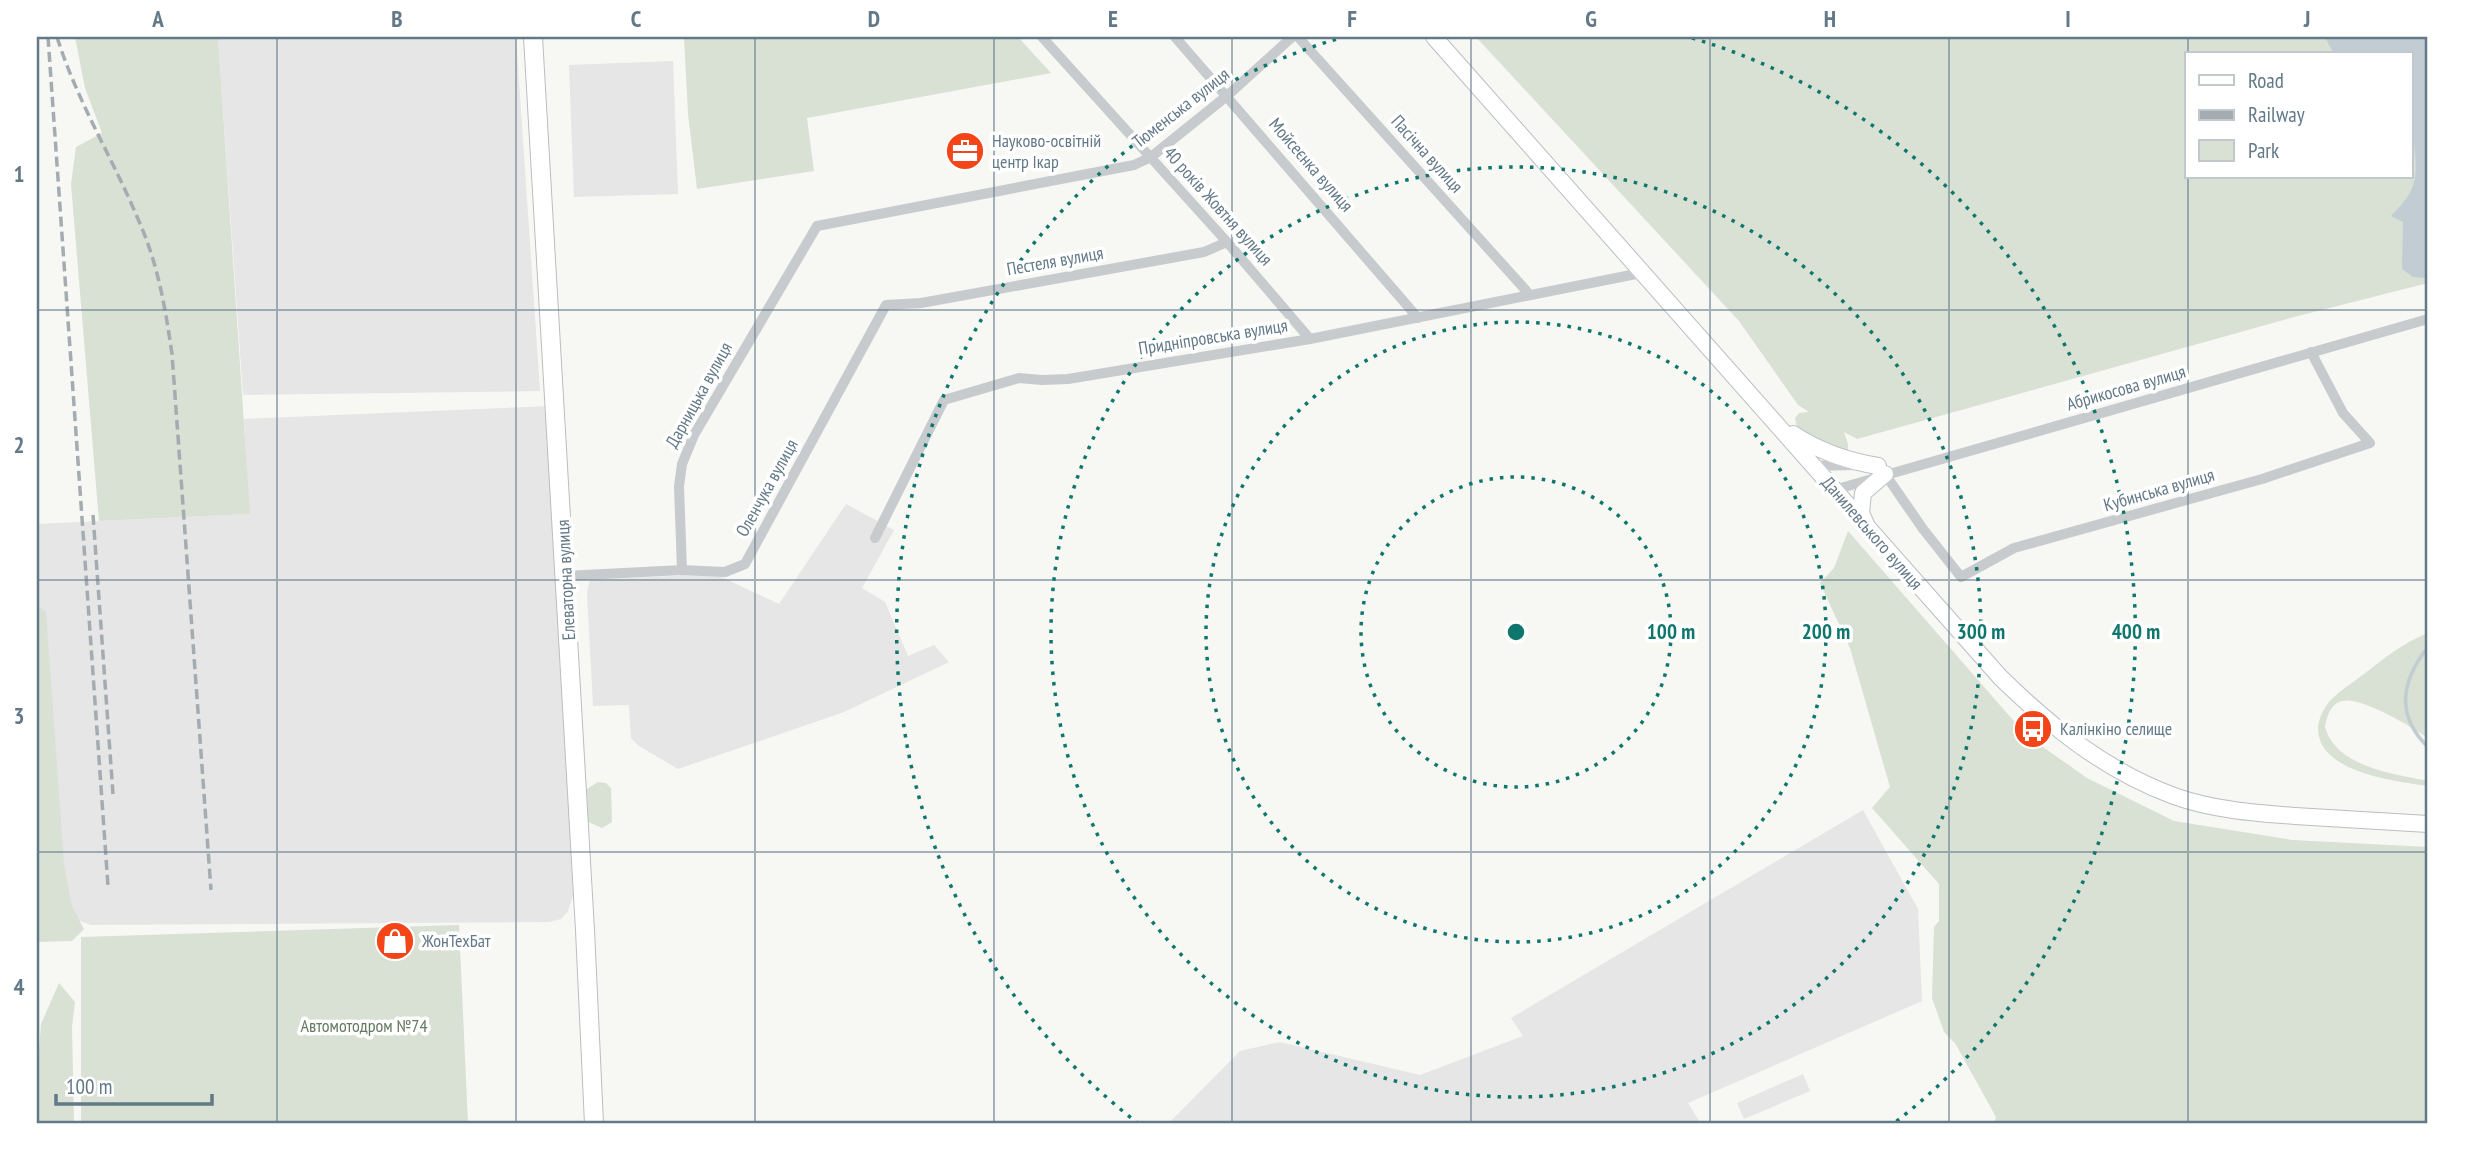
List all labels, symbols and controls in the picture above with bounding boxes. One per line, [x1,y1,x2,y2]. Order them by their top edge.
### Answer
text: A [151,4,164,33]
text: B [391,4,403,33]
text: C [631,4,642,33]
text: D [868,4,880,33]
text: E [1108,4,1118,33]
text: F [1347,4,1357,33]
text: G [1585,4,1597,33]
text: H [1824,4,1836,33]
text: I [2065,4,2071,33]
text: J [2303,4,2310,33]
legend [2185,52,2412,178]
street label: Тюменська вулиця [1128,63,1234,153]
text: Road [2248,67,2284,94]
text: Railway [2248,101,2305,128]
street label: Пасічна вулиця [1386,110,1468,197]
street label: Мойсеєнка вулиця [1264,113,1358,216]
place label: Науково-освітній центр Ікар [992,129,1101,173]
office icon: Науково-освітній центр Ікар [944,130,986,172]
text: Park [2248,137,2279,164]
street label: 40 років Жовтня вулиця [1159,141,1278,270]
text: 1 [14,159,25,188]
street label: Пестеля вулиця [1005,241,1105,280]
street label: Придніпровська вулиця [1137,313,1289,360]
street label: Дарницька вулиця [660,338,737,452]
street label: Абрикосова вулиця [2064,360,2188,415]
text: 2 [14,430,25,459]
street label: Оленчука вулиця [730,435,803,540]
street label: Кубинська вулиця [2101,463,2217,516]
street label: Данилевського вулиця [1817,471,1928,594]
street label: Елеваторна вулиця [551,519,580,641]
text: 100 m [1647,618,1695,645]
text: 200 m [1802,618,1850,645]
text: 300 m [1957,618,2005,645]
text: 400 m [2112,618,2160,645]
centre of rings [1504,620,1528,644]
text: 3 [14,701,25,730]
bus stop icon: Калінкіно селище [2012,708,2054,750]
place label: Калінкіно селище [2060,717,2172,740]
shop icon: ЖонТехБат [374,920,416,962]
place label: ЖонТехБат [421,929,491,952]
text: 4 [14,972,25,1001]
park label: Автомотодром №74 [300,1014,428,1037]
scale bar [56,1063,212,1107]
text: 100 m [66,1073,112,1100]

